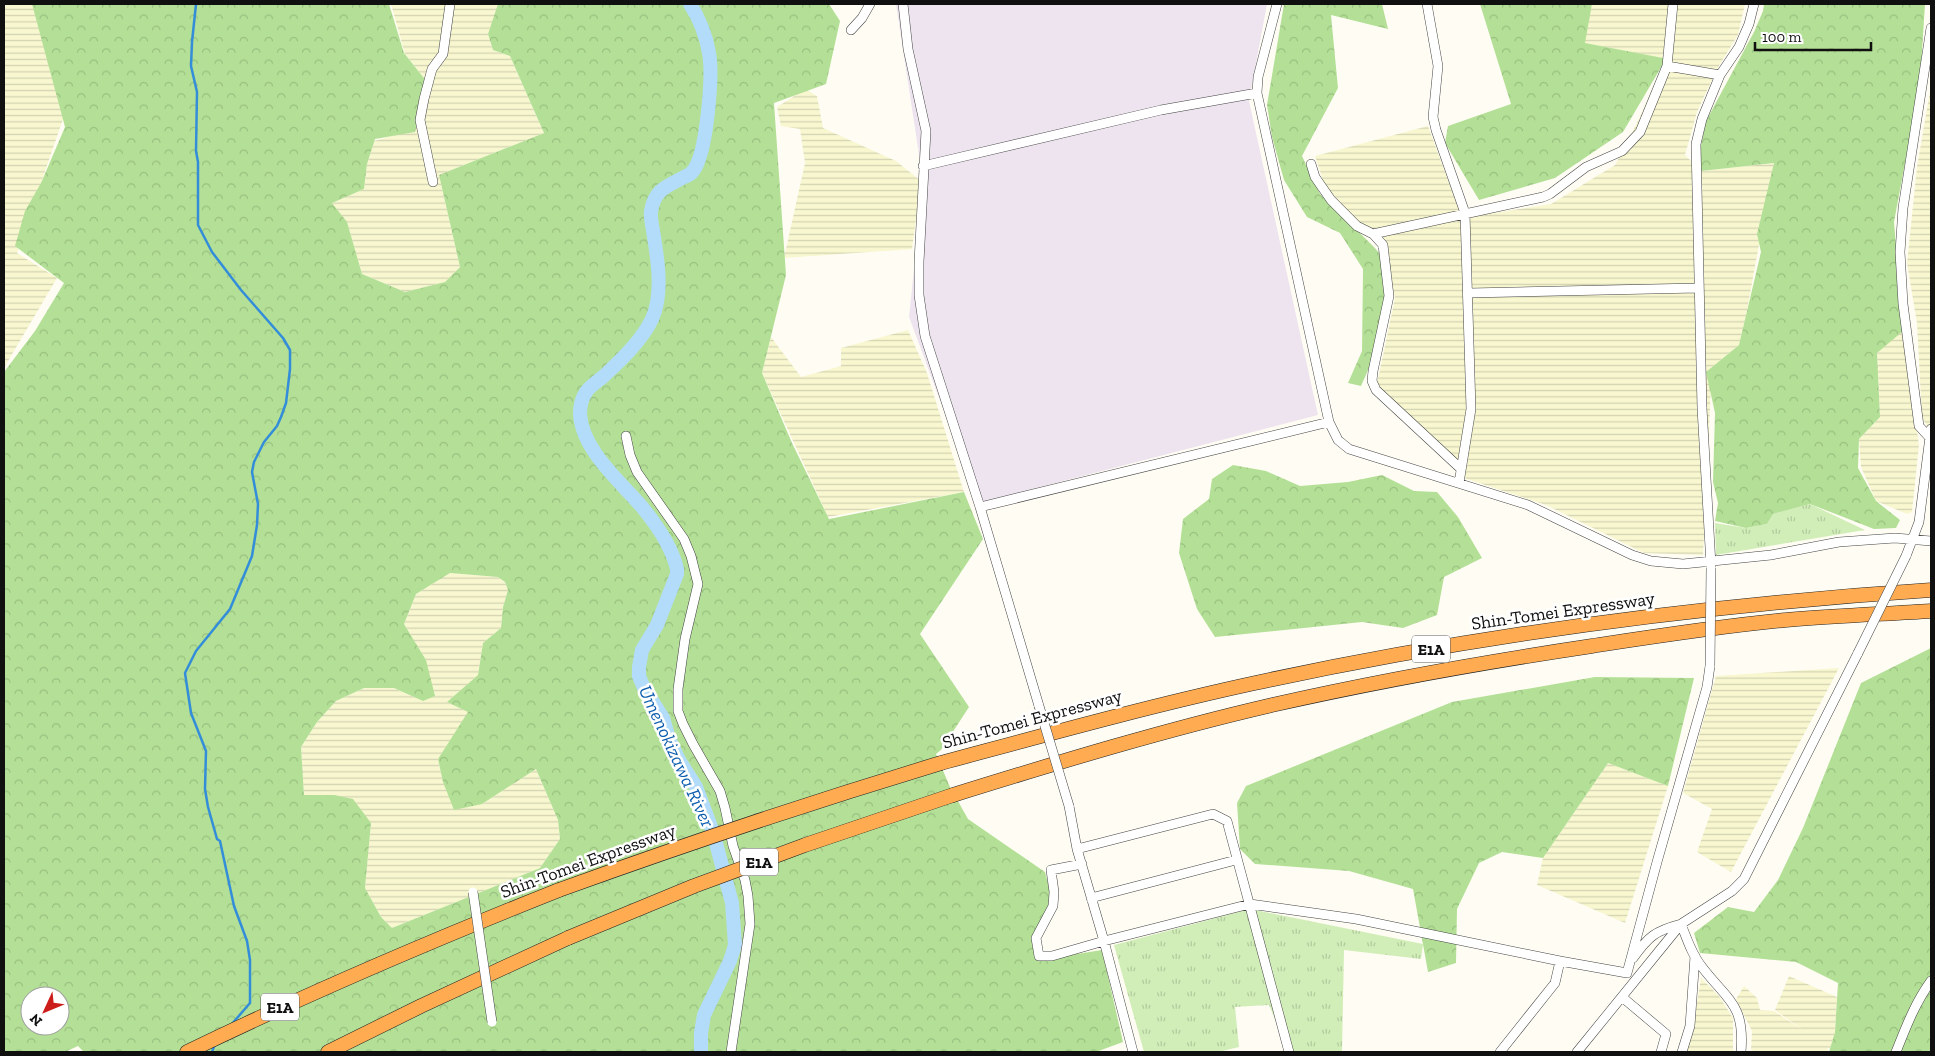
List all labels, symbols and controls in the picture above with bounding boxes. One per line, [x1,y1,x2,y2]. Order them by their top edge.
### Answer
scale bar [1755,20,1871,52]
text: 100 m [1762,28,1801,46]
street label: Shin-Tomei Expressway [1470,587,1657,635]
road number: E1A [1412,636,1450,662]
water label: Umenokizawa River [634,682,720,831]
street label: Shin-Tomei Expressway [940,684,1125,754]
street label: Shin-Tomei Expressway [497,819,679,903]
road number: E1A [740,849,778,876]
north arrow [20,986,70,1036]
road number: E1A [261,994,299,1020]
text: N [26,1010,46,1029]

